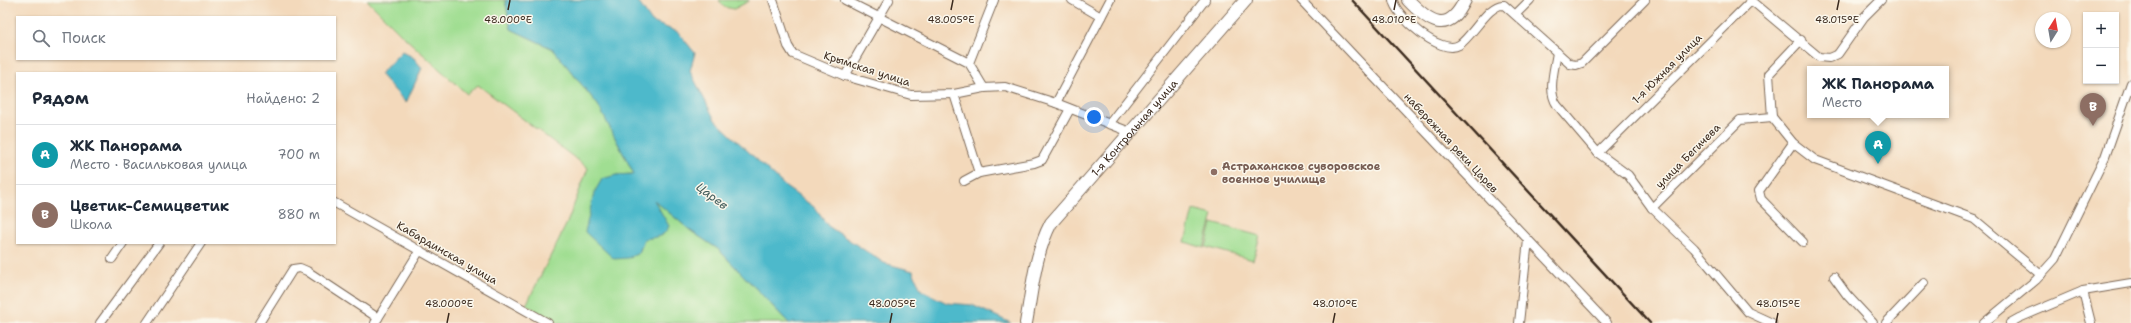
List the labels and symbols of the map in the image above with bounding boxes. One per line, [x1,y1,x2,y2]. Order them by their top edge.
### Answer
north arrow [2035,12,2071,48]
text: 48.000°E [484,13,532,26]
text: 48.005°E [927,13,975,26]
text: 48.010°E [1372,13,1416,26]
text: 48.015°E [1815,13,1859,26]
street label: 1-я Южная улица [1629,31,1705,107]
street label: Крымская улица [822,48,912,90]
street label: 1-я Контрольная улица [1088,76,1181,180]
street label: набережная реки Царев [1401,90,1501,196]
pin: B [2080,93,2106,126]
your location [1084,107,1104,127]
street label: улица Бегичева [1652,120,1724,192]
pin: A [1865,131,1891,164]
place label: Астраханское суворовское военное училище [1222,159,1381,187]
marker: Астраханское суворовское военное училище [1209,167,1219,177]
water label: Царев [693,179,732,214]
street label: Кабардинская улица [394,218,500,288]
text: 48.000°E [425,297,473,310]
text: 48.005°E [868,297,916,310]
text: 48.010°E [1313,297,1357,310]
text: 48.015°E [1756,297,1800,310]

